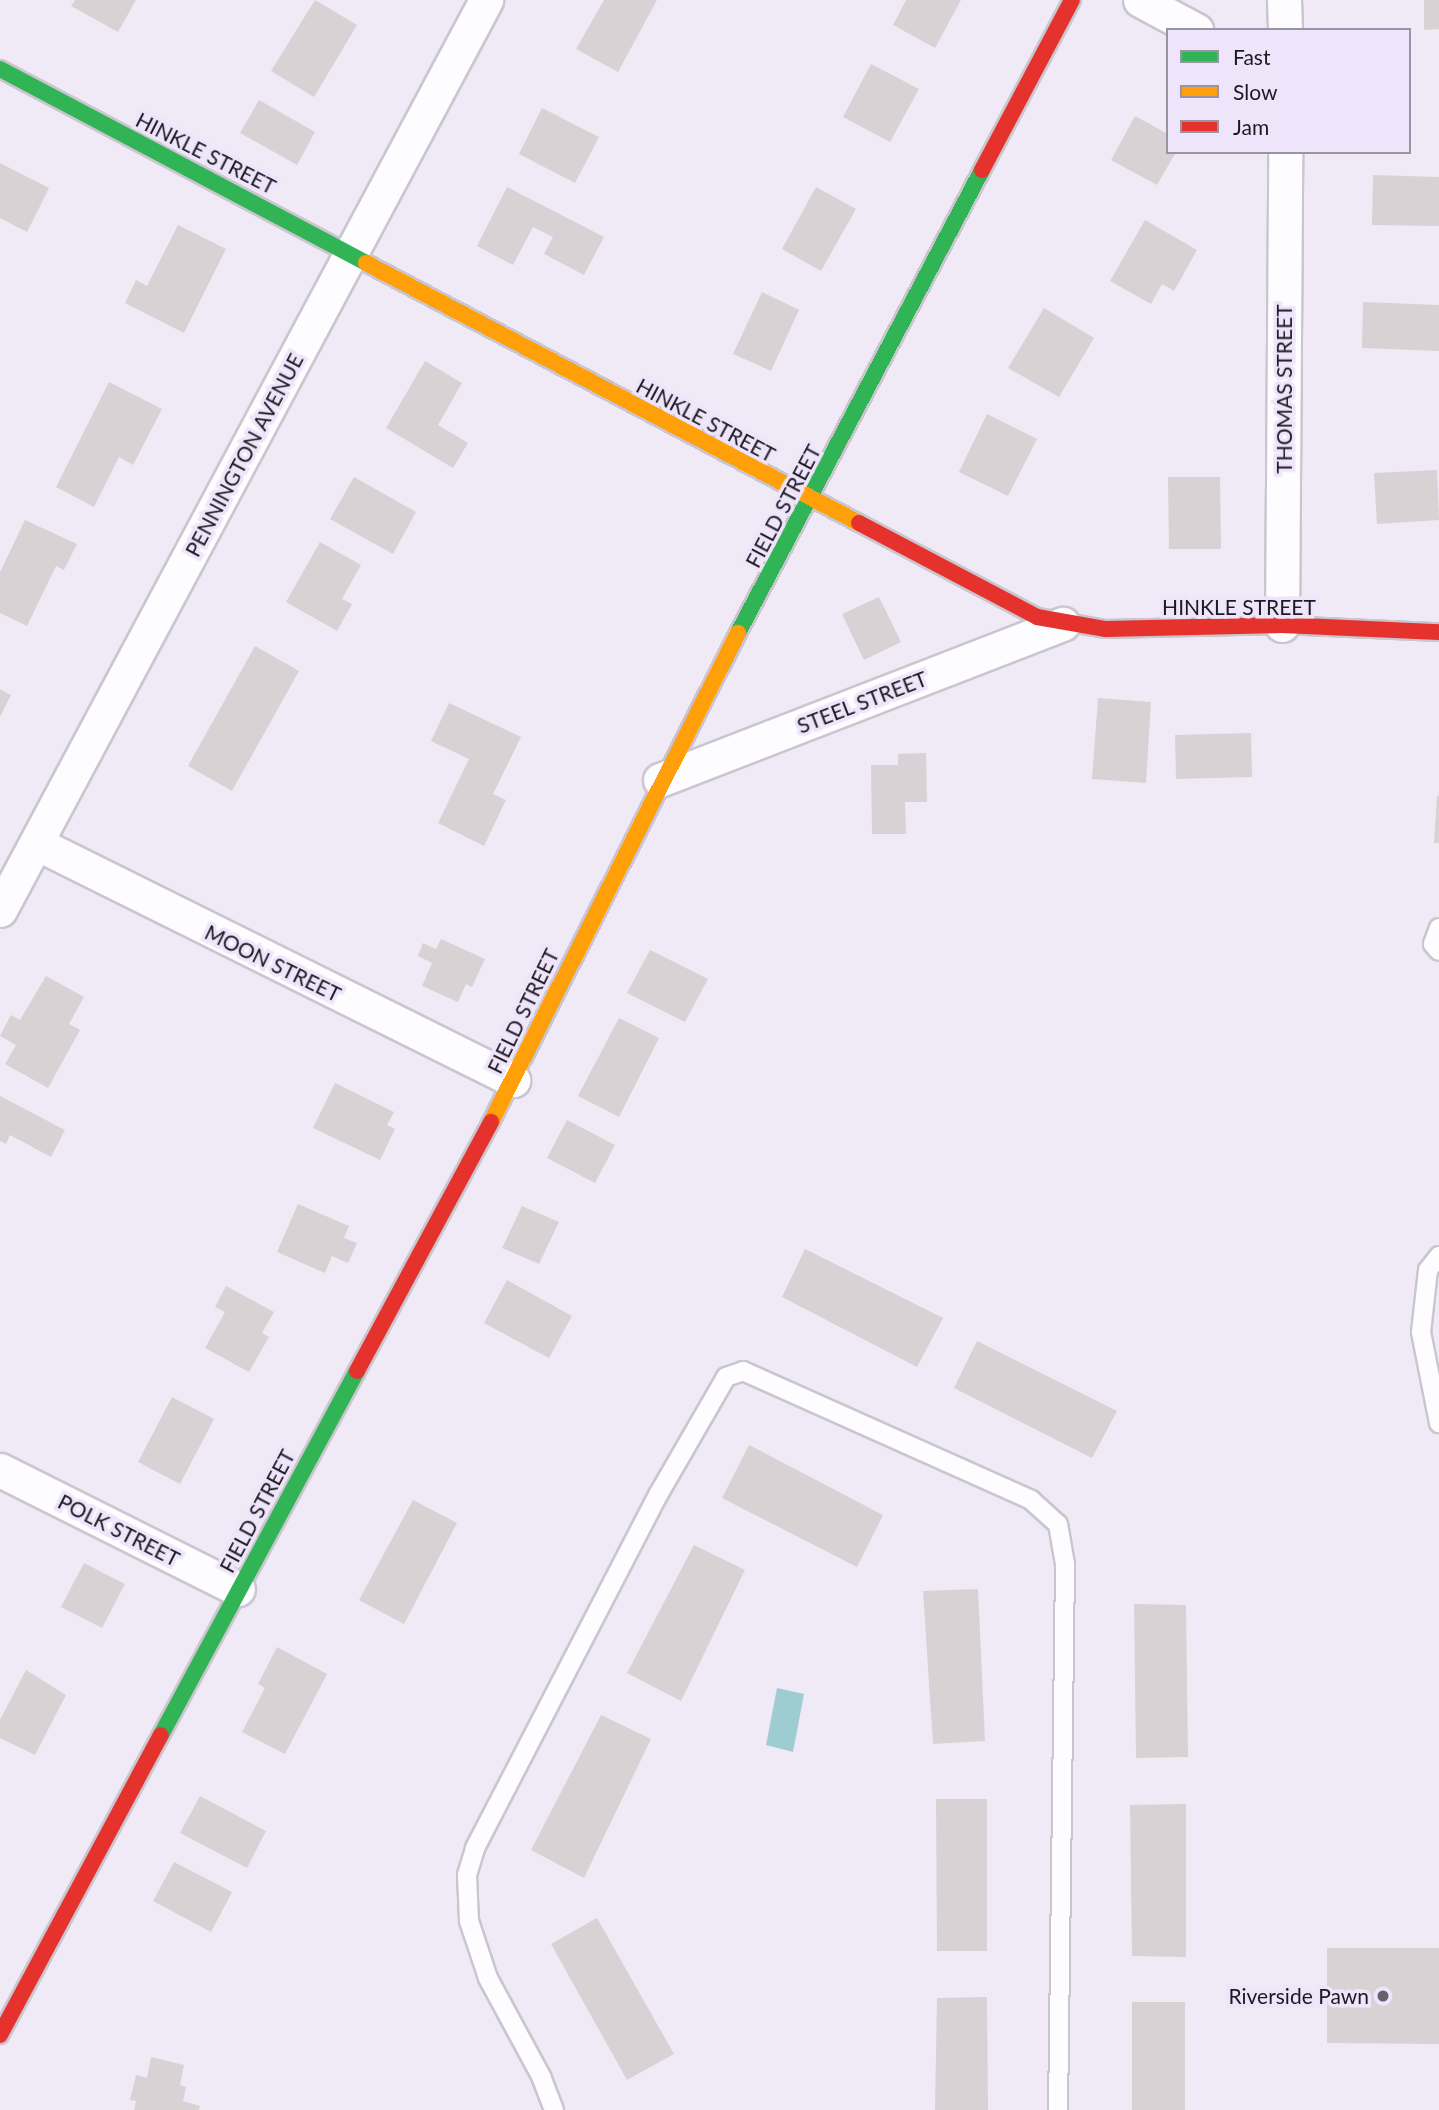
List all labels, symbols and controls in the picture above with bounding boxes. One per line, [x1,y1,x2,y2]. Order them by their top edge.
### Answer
legend [1166,28,1411,154]
text: Fast [1233,44,1270,69]
text: Slow [1233,79,1277,104]
street label: HINKLE STREET [132,107,280,199]
text: Jam [1233,114,1269,139]
street label: THOMAS STREET [1271,304,1297,474]
street label: PENNINGTON AVENUE [180,349,308,561]
street label: HINKLE STREET [632,373,780,467]
street label: FIELD STREET [740,440,826,572]
street label: HINKLE STREET [1162,594,1316,620]
street label: STEEL STREET [793,666,931,738]
street label: MOON STREET [201,919,345,1007]
street label: FIELD STREET [482,945,564,1077]
street label: FIELD STREET [214,1445,300,1577]
street label: POLK STREET [54,1489,184,1571]
place label: Riverside Pawn [1229,1983,1369,2009]
marker: Riverside Pawn [1375,1988,1391,2004]

